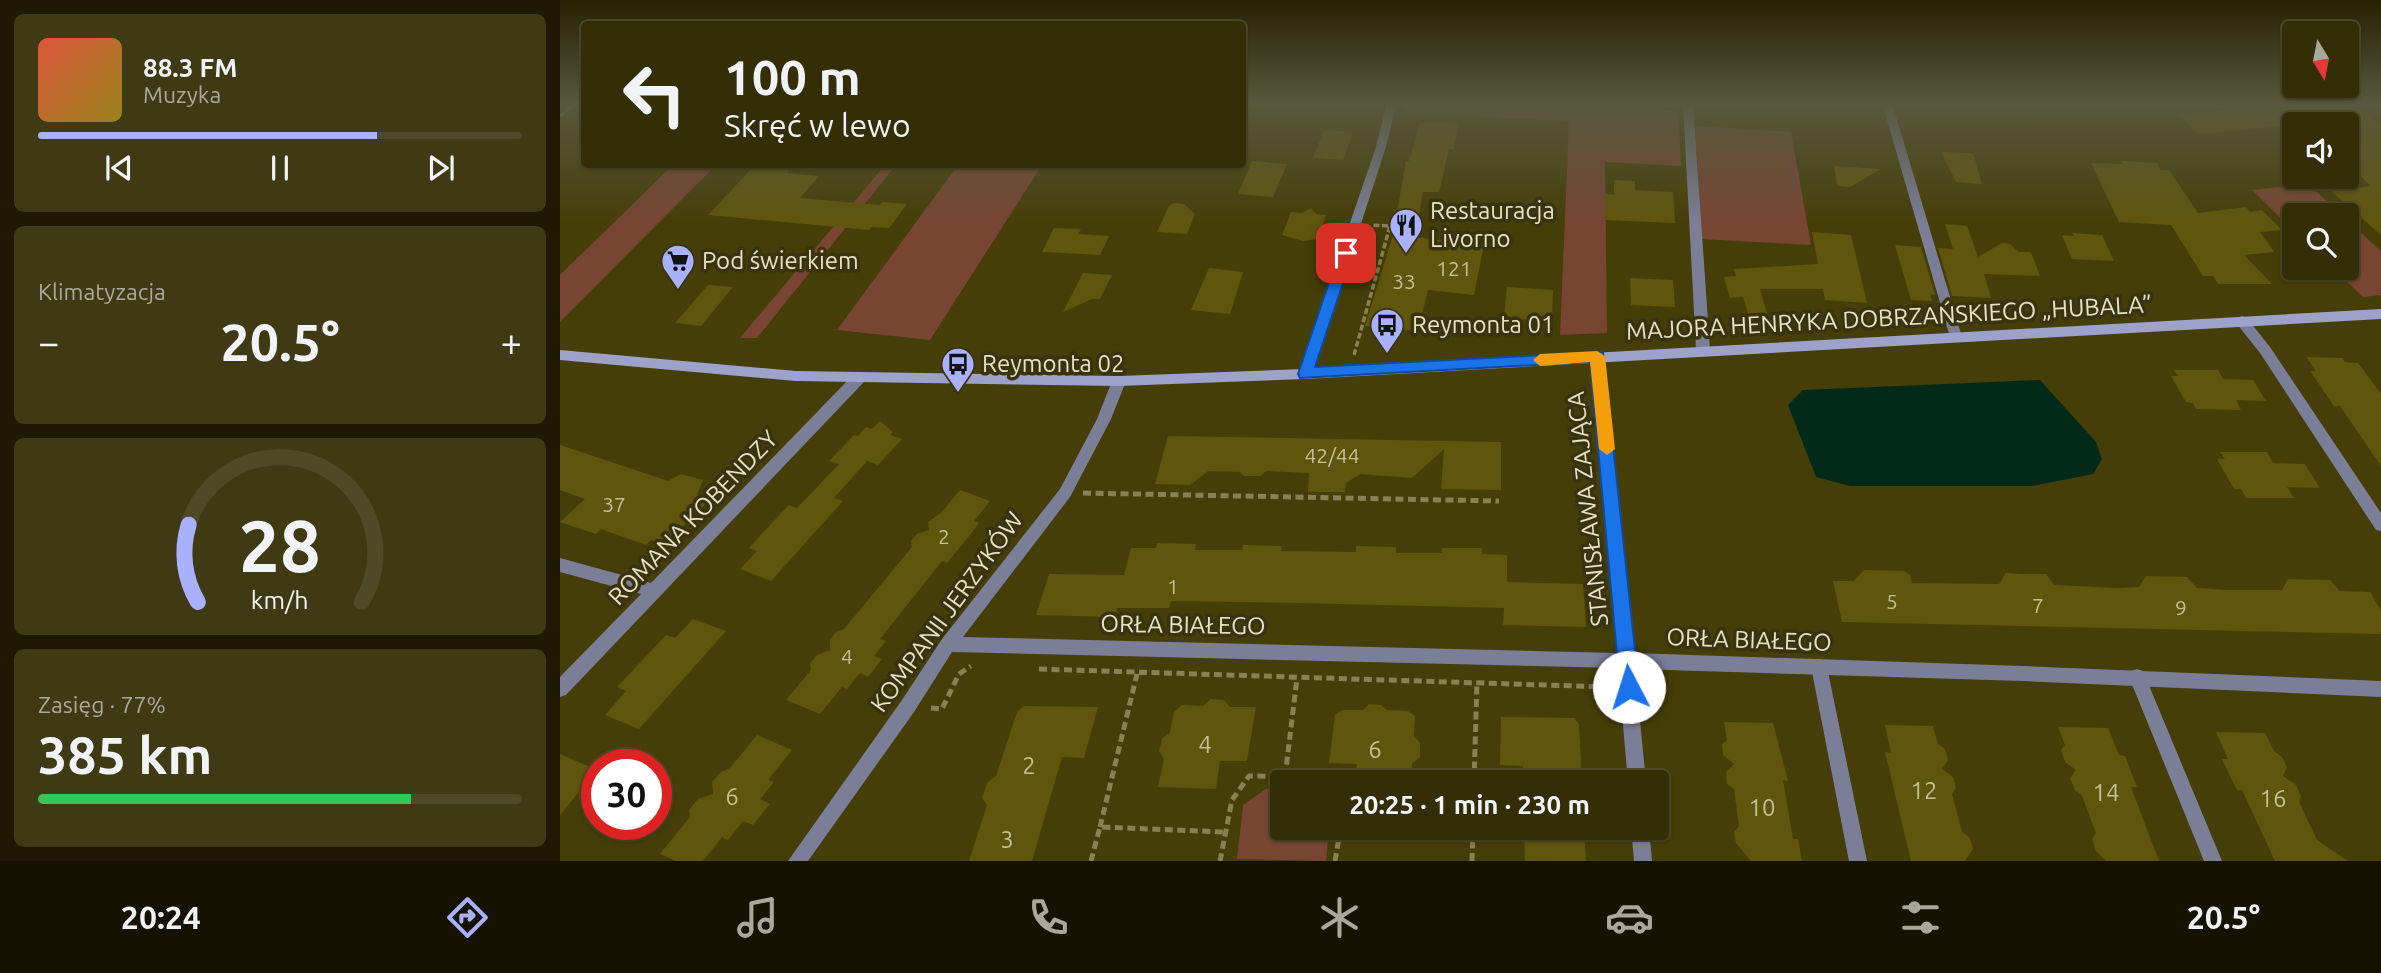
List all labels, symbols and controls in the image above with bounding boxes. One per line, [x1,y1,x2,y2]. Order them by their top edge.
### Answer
north arrow [2282,21,2359,98]
map controls [2282,21,2359,280]
icon: left [609,49,700,140]
text: 100 m [724,49,861,104]
text: 88.3 FM [143,53,237,82]
text: Muzyka [143,82,221,107]
text: Skręć w lewo [724,107,911,143]
button: sound [2282,112,2359,189]
icon: previous [100,149,138,187]
icon: pause [261,149,299,187]
icon: next [422,149,460,187]
place label: Restauracja Livorno [1430,197,1555,252]
button: search [2282,203,2359,280]
restaurant icon: Restauracja Livorno [1387,206,1425,255]
pin [1316,223,1376,283]
icon: arrive [1327,234,1365,272]
supermarket icon: Pod świerkiem [659,242,697,291]
place label: Pod świerkiem [702,247,859,274]
house number: 121 [1436,256,1472,280]
house number: 33 [1392,269,1416,293]
text: Klimatyzacja [38,279,166,304]
street label: MAJORA HENRYKA DOBRZAŃSKIEGO „HUBALA” [1625,289,2152,345]
bus stop icon: Reymonta 01 [1368,306,1406,355]
place label: Reymonta 01 [1412,311,1554,338]
text: 20.5° [220,313,340,371]
text: − [38,321,59,363]
text: + [501,321,522,363]
bus stop icon: Reymonta 02 [939,345,977,394]
place label: Reymonta 02 [982,350,1124,377]
street label: STANISŁAWA ZAJĄCA [1562,390,1613,628]
street label: ROMANA KOBENDZY [603,425,783,610]
house number: 42/44 [1304,443,1360,467]
house number: 37 [602,492,626,516]
text: 28 [239,505,321,587]
street label: KOMPANII JERZYKÓW [864,506,1028,717]
house number: 2 [938,524,950,548]
house number: 1 [1167,574,1179,598]
text: km/h [251,586,309,614]
house number: 5 [1886,589,1898,613]
house number: 7 [2032,593,2044,617]
house number: 9 [2175,595,2187,619]
street label: ORŁA BIAŁEGO [1100,610,1266,639]
street label: ORŁA BIAŁEGO [1666,623,1832,656]
house number: 4 [841,644,853,668]
position arrow [1592,650,1666,724]
text: Zasięg · 77% [38,692,166,717]
text: 385 km [38,726,212,784]
house number: 4 [1198,731,1212,758]
house number: 6 [1368,736,1382,763]
speed limit sign: 30 [581,749,672,840]
house number: 2 [1022,752,1036,779]
house number: 12 [1910,777,1938,804]
house number: 14 [2092,779,2120,806]
house number: 6 [725,783,739,810]
house number: 16 [2259,785,2287,812]
text: 20:25 · 1 min · 230 m [1349,790,1590,819]
house number: 10 [1748,794,1776,821]
house number: 3 [1000,826,1014,853]
icon: directions [443,893,492,942]
icon: music [733,893,782,942]
icon: phone [1024,893,1073,942]
icon: climate [1315,893,1364,942]
icon: car [1605,893,1654,942]
icon: filters [1896,893,1945,942]
text: 20:24 [121,899,201,935]
text: 20.5° [2187,899,2260,935]

